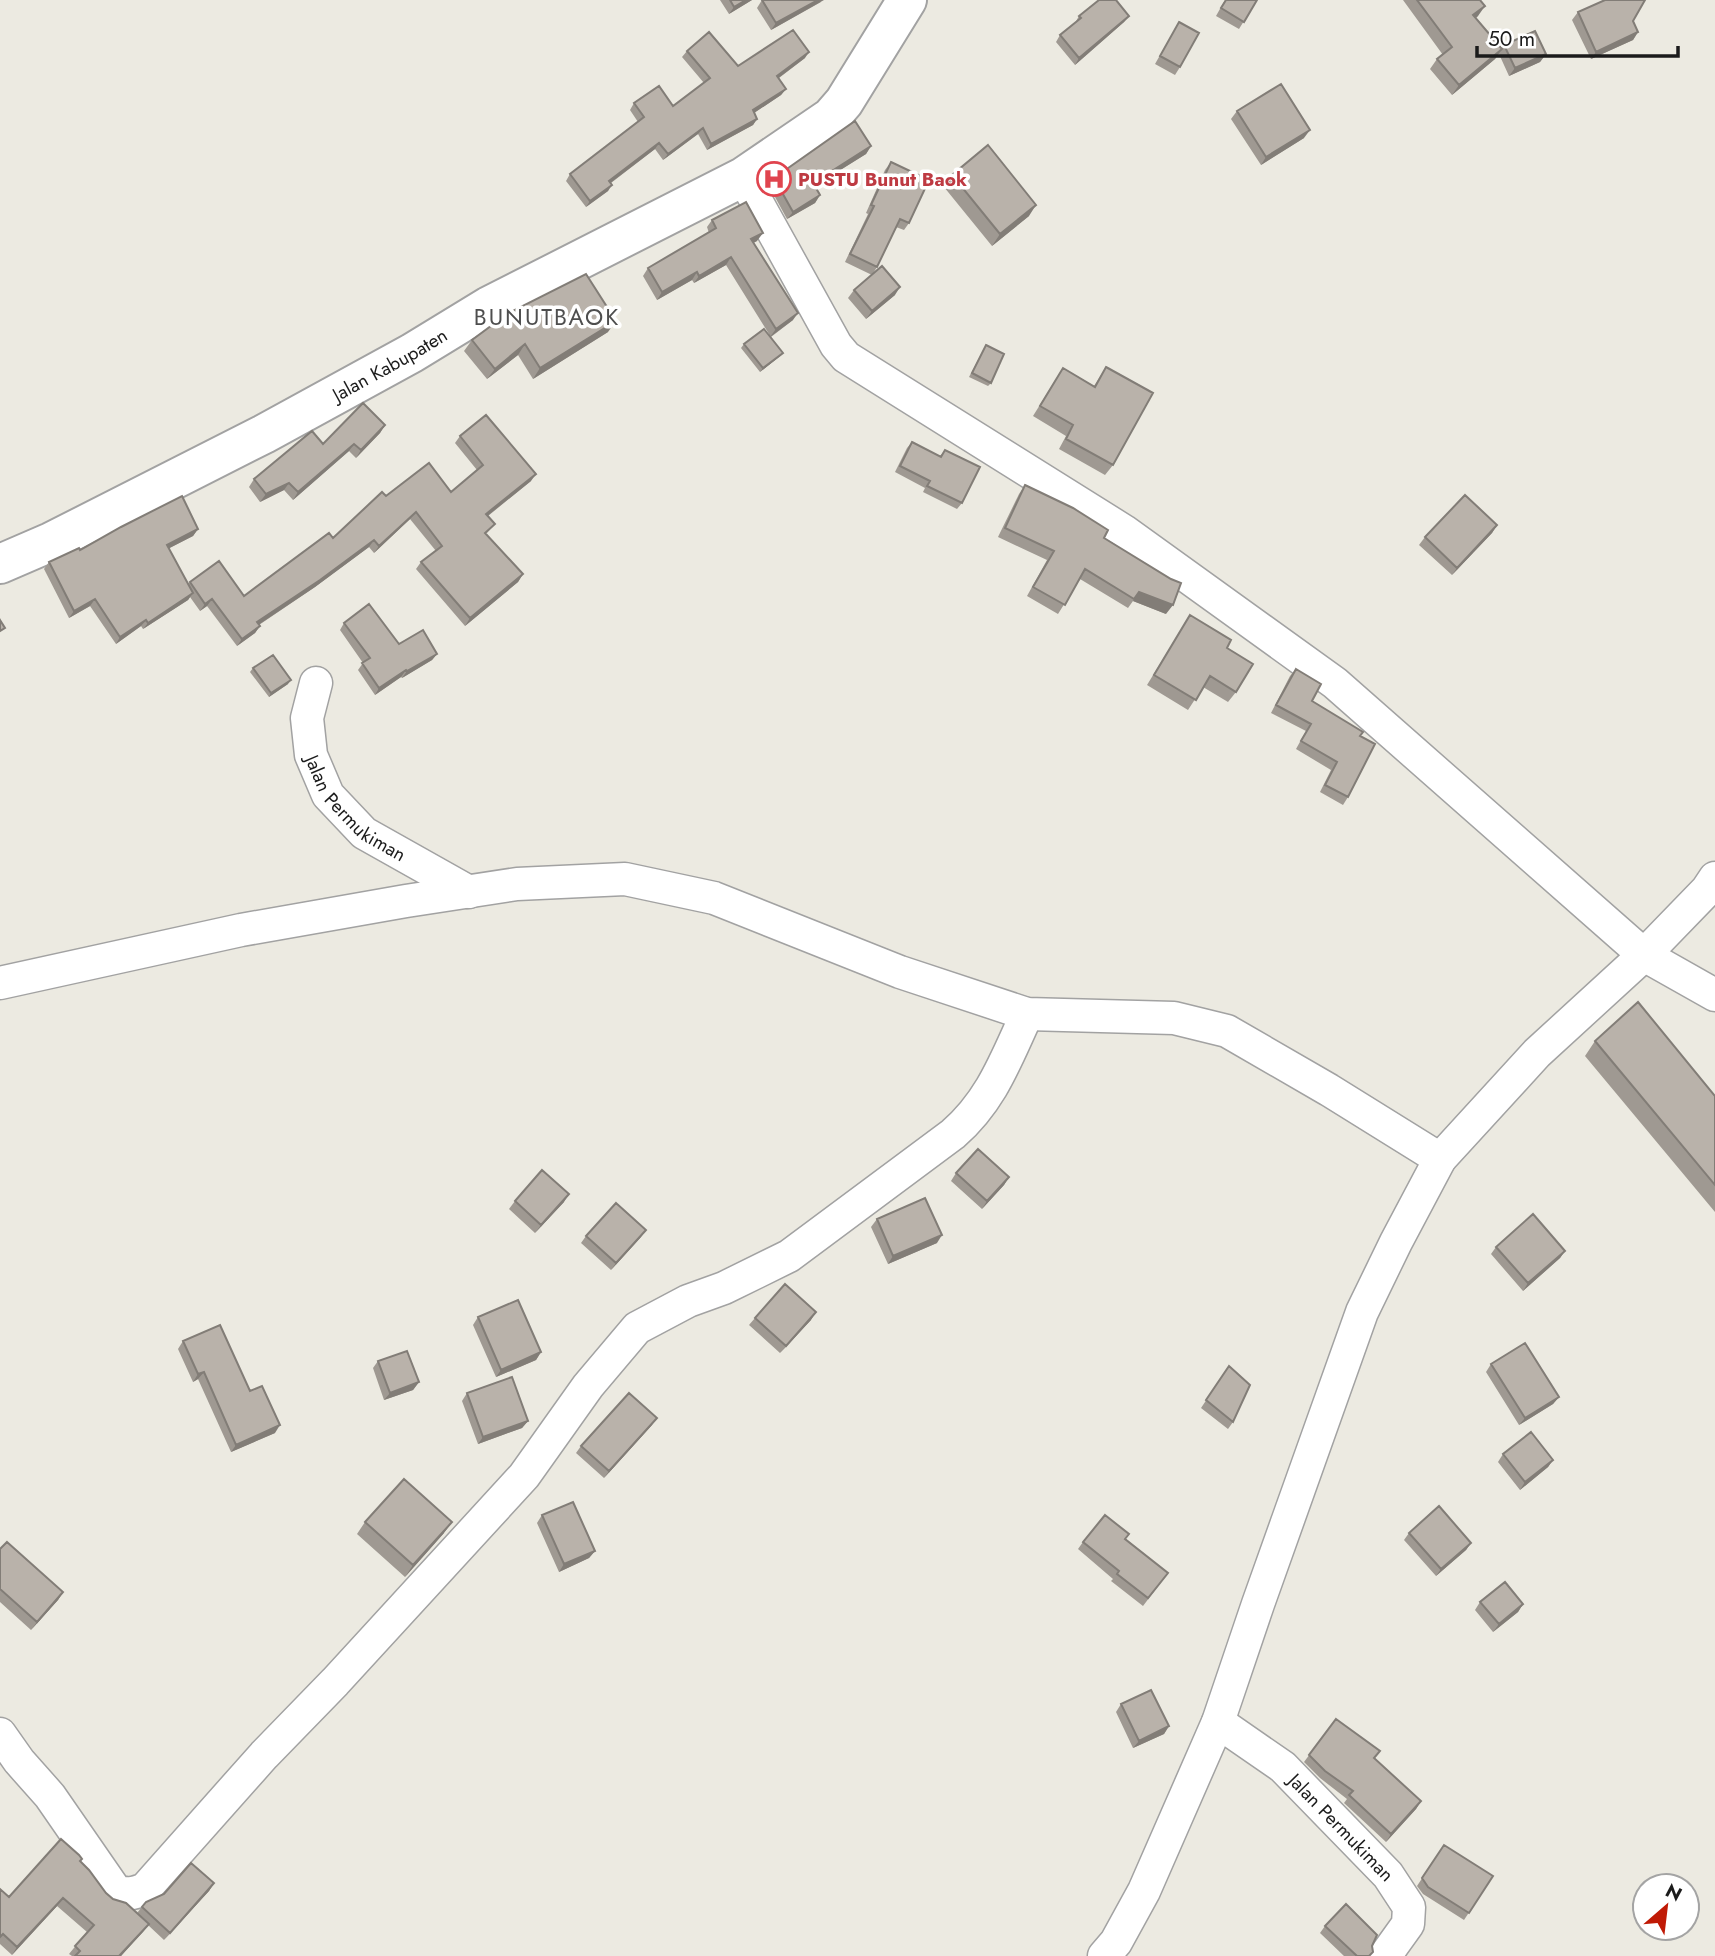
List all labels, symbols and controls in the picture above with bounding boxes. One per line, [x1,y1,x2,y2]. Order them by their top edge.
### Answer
scale bar [1477,14,1678,58]
text: 50 m [1488,24,1535,54]
hospital icon: PUSTU Bunut Baok [755,160,793,198]
place label: PUSTU Bunut Baok [798,166,967,193]
district label: BUNUTBAOK [474,300,620,334]
street label: Jalan Kabupaten [325,321,452,409]
street label: Jalan Permukiman [298,748,411,868]
street label: Jalan Permukiman [1281,1765,1400,1887]
north arrow [1631,1872,1701,1942]
text: N [1661,1877,1687,1908]

